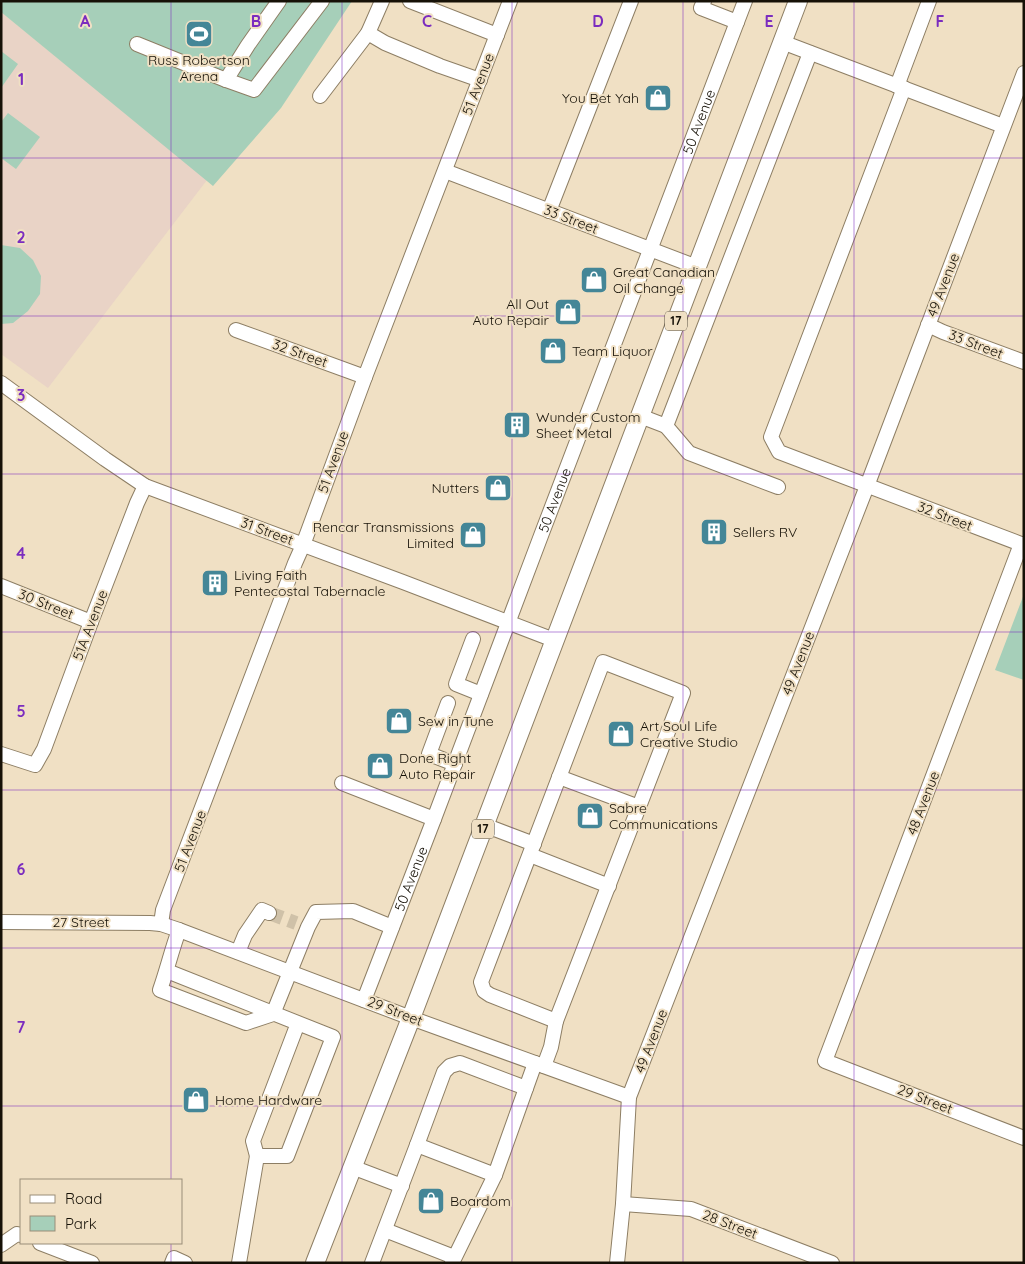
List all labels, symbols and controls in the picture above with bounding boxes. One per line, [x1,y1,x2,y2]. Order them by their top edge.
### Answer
text: A [80,11,91,31]
text: B [251,11,261,31]
text: C [422,11,432,31]
text: D [592,11,604,31]
text: E [764,11,774,31]
text: F [936,11,945,31]
sports icon: Russ Robertson Arena [184,19,214,49]
place label: Russ Robertson Arena [148,51,250,85]
street label: 51 Avenue [458,51,498,117]
text: 1 [18,69,24,89]
shop icon: You Bet Yah [643,83,673,113]
street label: 50 Avenue [678,87,719,157]
place label: You Bet Yah [562,89,639,107]
street label: 33 Street [541,200,601,238]
text: 2 [16,227,26,247]
street label: 49 Avenue [923,251,963,319]
place label: Great Canadian Oil Change [613,263,715,297]
shop icon: Great Canadian Oil Change [579,265,609,295]
place label: All Out Auto Repair [473,295,550,329]
shop icon: All Out Auto Repair [553,297,583,327]
road number: 17 [665,312,687,331]
street label: 33 Street [946,325,1006,363]
street label: 32 Street [270,335,330,371]
shop icon: Team Liquor [538,336,568,366]
place label: Team Liquor [572,342,653,360]
text: 3 [17,385,25,405]
place label: Wunder Custom Sheet Metal [536,408,641,442]
building icon: Wunder Custom Sheet Metal [502,410,532,440]
street label: 51 Avenue [314,429,353,495]
street label: 50 Avenue [534,465,575,535]
shop icon: Nutters [483,473,513,503]
place label: Nutters [432,479,479,497]
street label: 32 Street [915,497,975,535]
street label: 31 Street [238,513,296,549]
building icon: Sellers RV [699,517,729,547]
place label: Rencar Transmissions Limited [313,518,454,552]
shop icon: Rencar Transmissions Limited [458,520,488,550]
place label: Sellers RV [733,523,797,541]
text: 4 [16,543,26,563]
place label: Living Faith Pentecostal Tabernacle [234,566,386,600]
building icon: Living Faith Pentecostal Tabernacle [200,568,230,598]
street label: 30 Street [16,585,76,623]
street label: 51A Avenue [68,587,112,663]
street label: 49 Avenue [778,629,818,697]
text: 5 [16,701,26,721]
shop icon: Sew in Tune [384,706,414,736]
place label: Sew in Tune [418,712,494,730]
place label: Art Soul Life Creative Studio [640,717,738,751]
shop icon: Art Soul Life Creative Studio [606,719,636,749]
place label: Done Right Auto Repair [399,749,476,783]
shop icon: Done Right Auto Repair [365,751,395,781]
street label: 48 Avenue [903,769,943,837]
place label: Sabre Communications [609,799,718,833]
shop icon: Sabre Communications [575,801,605,831]
street label: 51 Avenue [170,808,210,874]
road number: 17 [472,820,494,839]
street label: 50 Avenue [390,844,432,914]
text: 6 [17,859,26,879]
street label: 27 Street [53,913,110,931]
street label: 29 Street [365,992,425,1030]
street label: 49 Avenue [631,1007,671,1075]
text: 7 [17,1017,26,1037]
street label: 29 Street [895,1080,955,1118]
shop icon: Home Hardware [181,1085,211,1115]
place label: Home Hardware [215,1091,322,1109]
legend [20,1179,182,1244]
shop icon: Boardom [416,1186,446,1216]
text: Road [65,1189,102,1208]
place label: Boardom [450,1192,511,1210]
street label: 28 Street [700,1205,760,1243]
text: Park [65,1214,97,1233]

